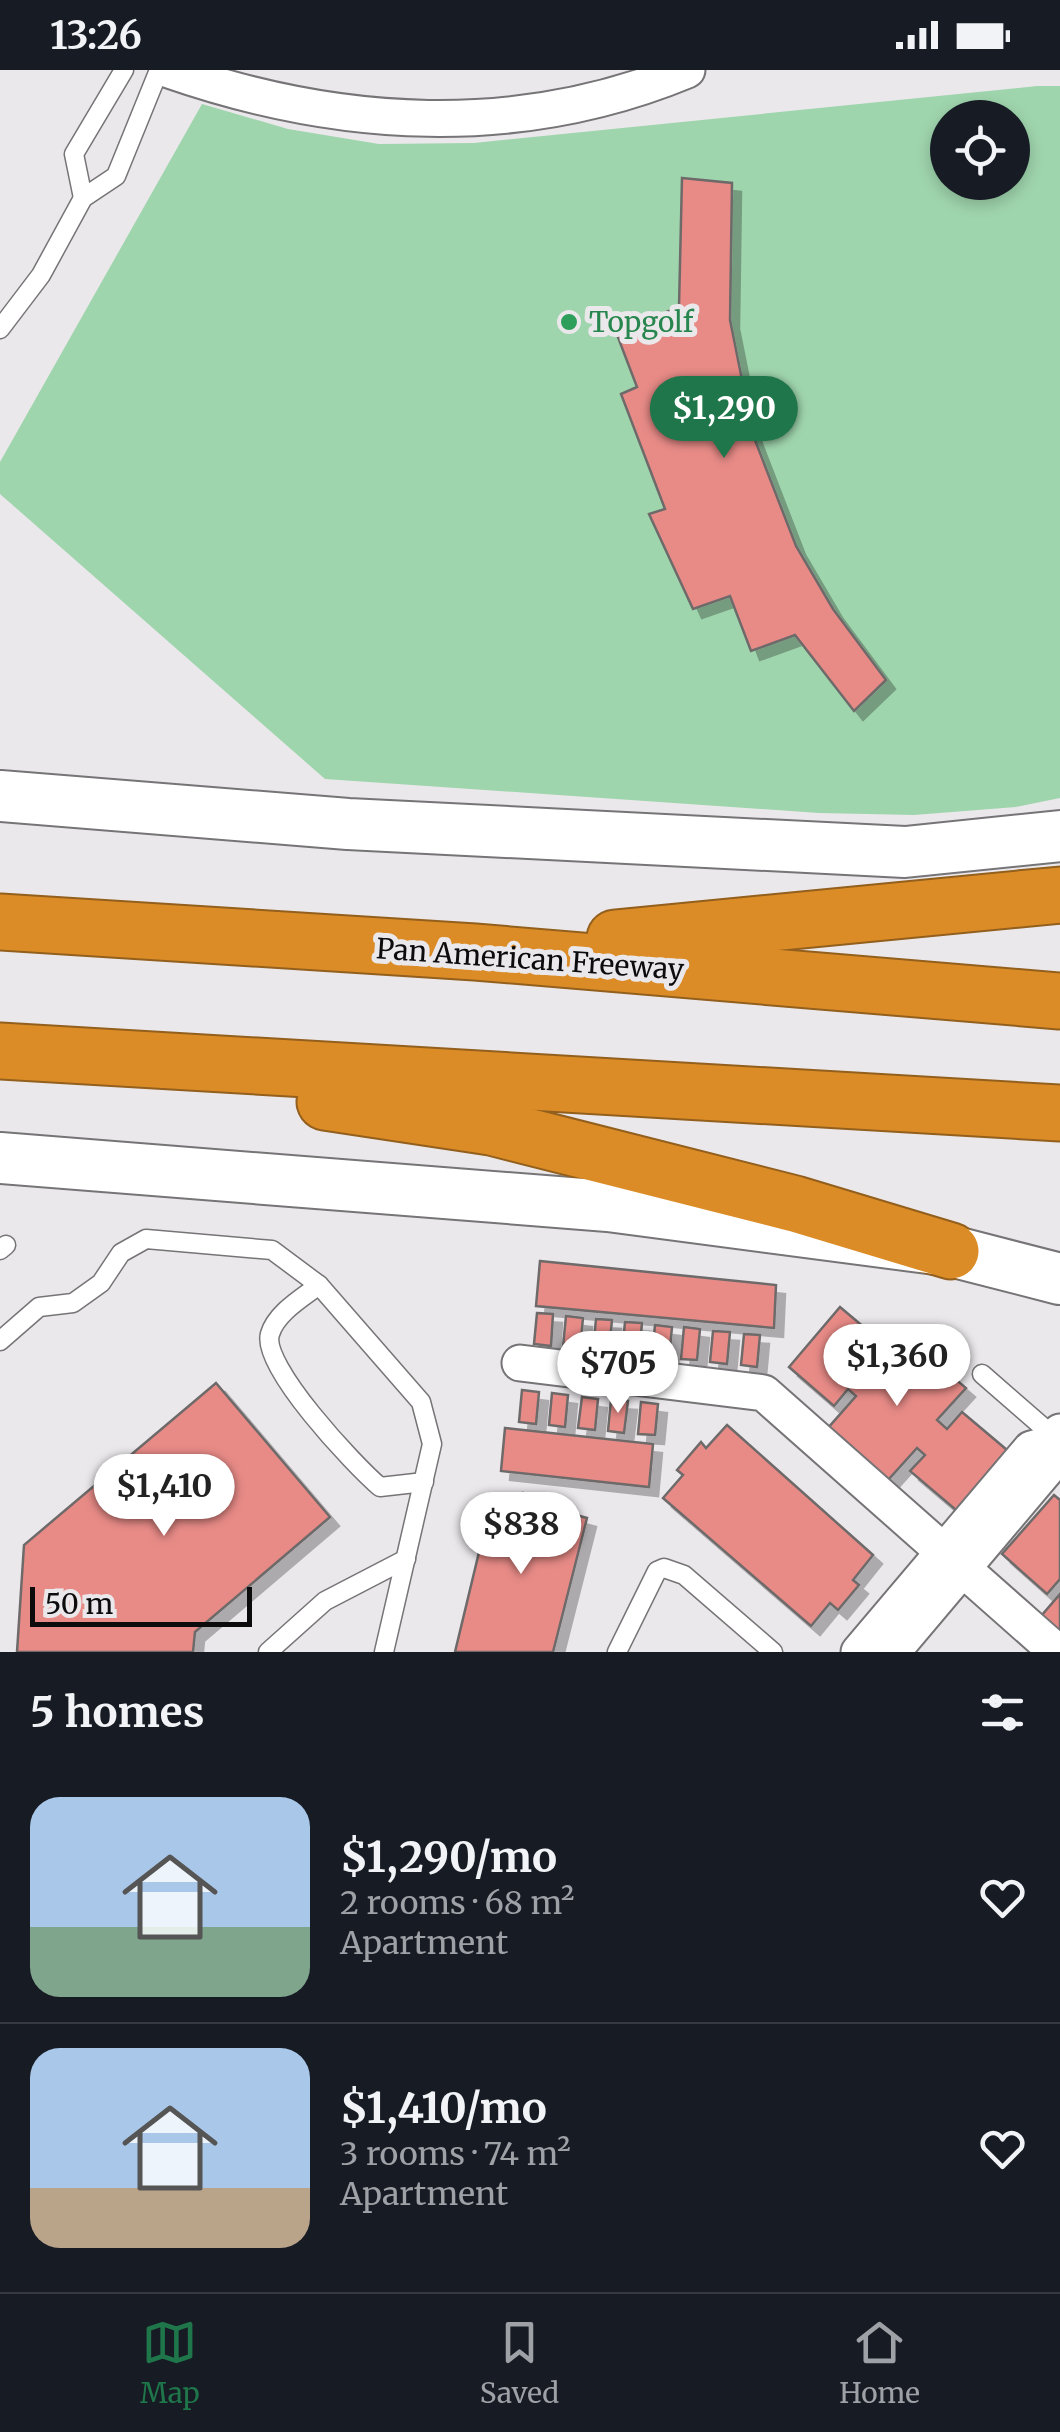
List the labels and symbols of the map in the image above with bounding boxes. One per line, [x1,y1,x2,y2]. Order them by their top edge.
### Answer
place label: Topgolf [589,304,695,340]
marker: Topgolf [558,311,580,333]
pin: $1,290 [643,376,805,461]
street label: Pan American Freeway [375,930,686,988]
pin: $1,360 [816,1324,978,1409]
pin: $705 [559,1331,677,1416]
pin: $1,410 [83,1454,245,1539]
pin: $838 [462,1492,580,1577]
scale bar [30,1582,252,1626]

